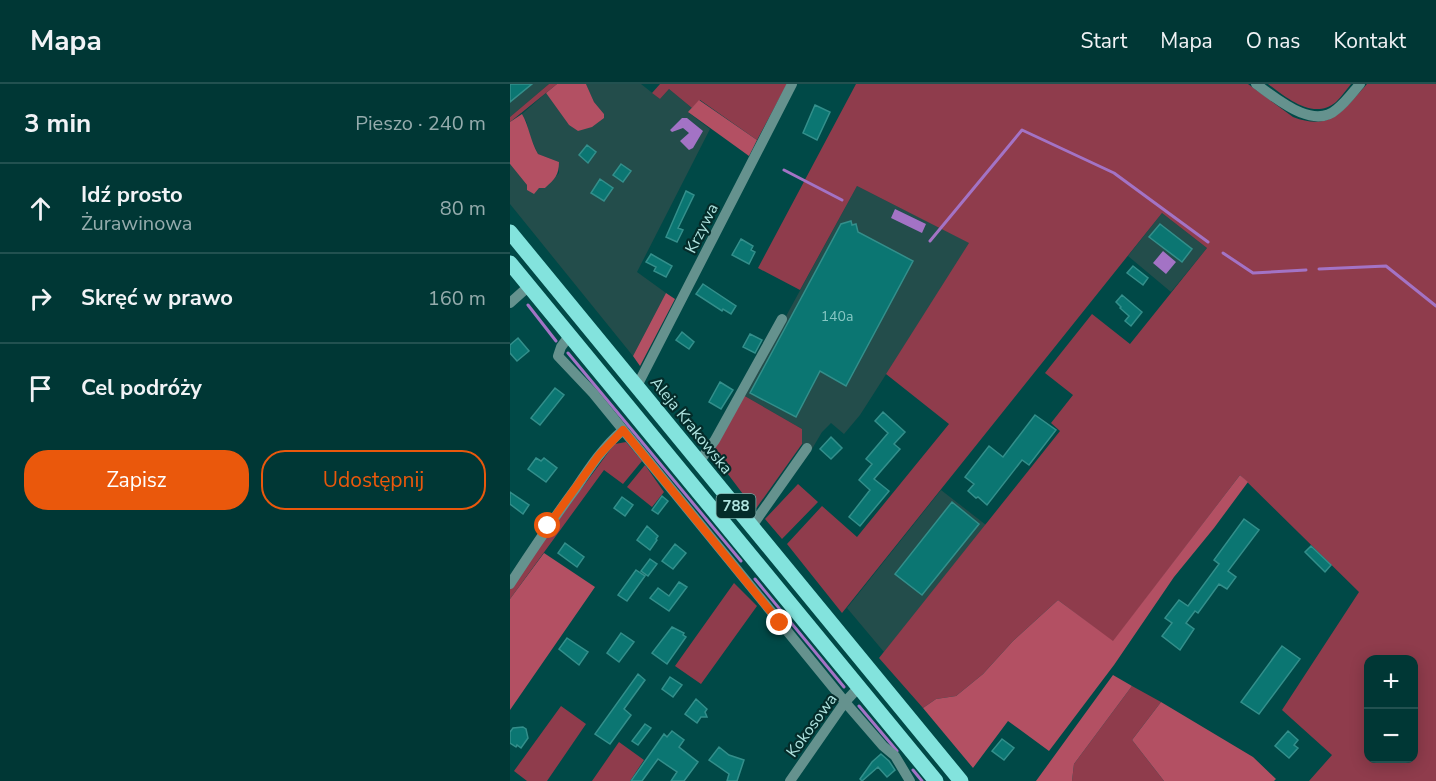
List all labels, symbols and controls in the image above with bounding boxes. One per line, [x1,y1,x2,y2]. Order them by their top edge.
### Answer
text: Mapa [30,22,102,60]
text: Start [1081,27,1127,55]
text: Mapa [1160,27,1213,55]
text: O nas [1246,27,1300,55]
text: Kontakt [1333,27,1406,55]
text: 3 min [24,106,91,141]
text: Pieszo · 240 m [355,110,486,137]
text: Idź prosto [81,180,183,210]
icon: ahead [24,192,57,225]
text: 80 m [440,195,486,222]
street label: Krzywa [680,200,724,257]
text: Żurawinowa [81,210,192,237]
icon: right [24,282,57,315]
text: Skręć w prawo [81,283,233,313]
text: 160 m [428,285,486,312]
house number: 140a [821,307,853,326]
icon: arrive [24,372,57,405]
street label: Aleja Krakowska [645,372,737,479]
text: Cel podróży [81,373,202,403]
button: Zapisz [24,450,249,510]
button: Udostępnij [261,450,486,510]
road number: 788 [716,494,756,518]
route start [534,512,560,538]
route end [766,609,792,635]
map controls [1364,655,1418,763]
button: + [1364,655,1418,709]
street label: Kokosowa [781,689,842,762]
button: − [1364,709,1418,763]

